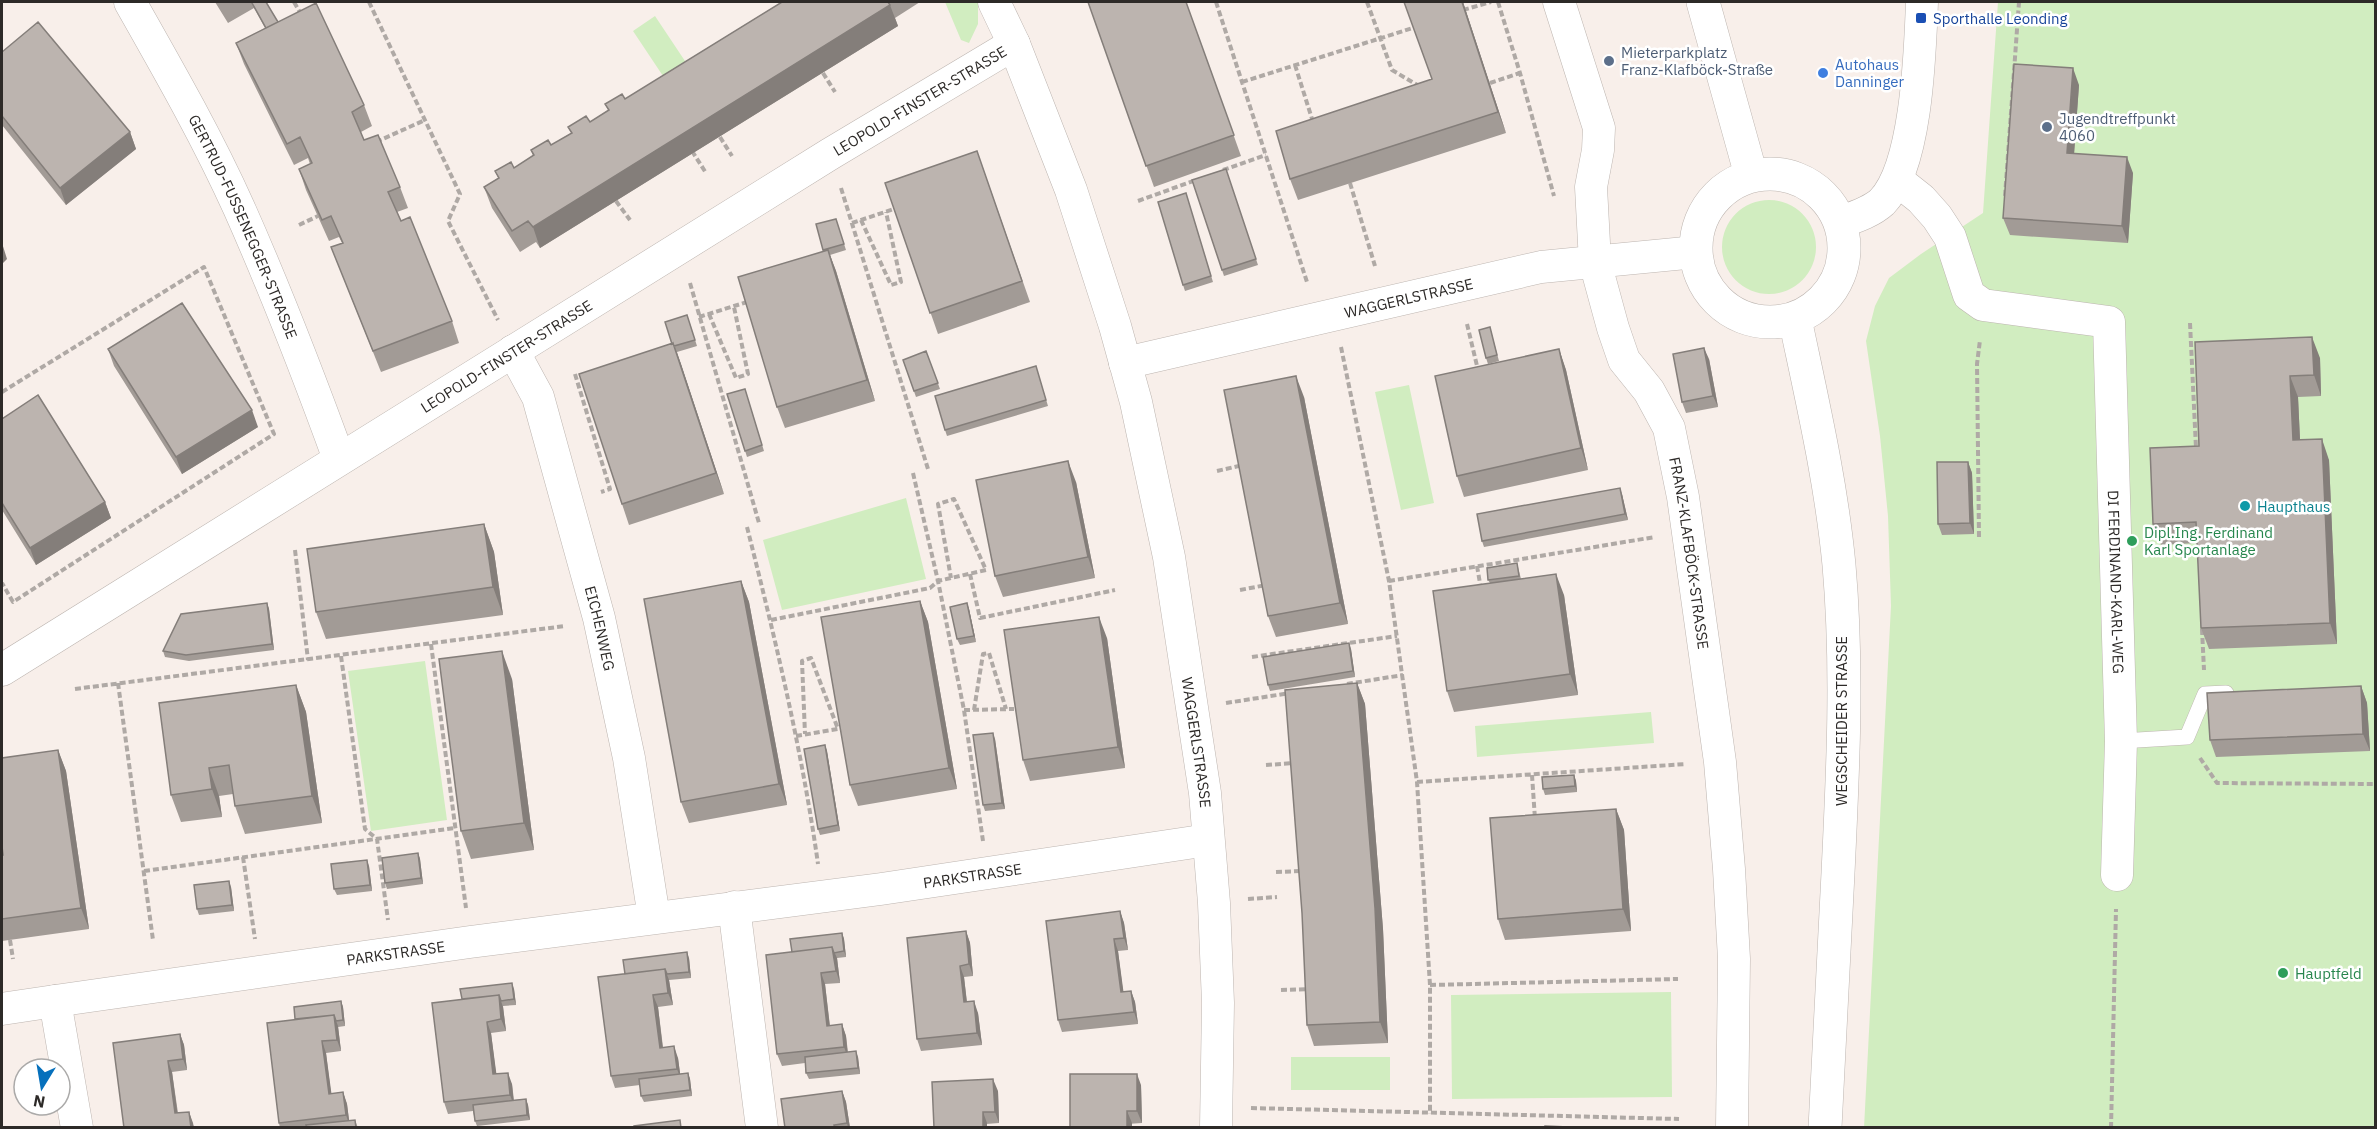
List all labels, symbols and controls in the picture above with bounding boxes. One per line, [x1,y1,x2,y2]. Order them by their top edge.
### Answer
place label: Sporthalle Leonding [1933,9,2068,28]
marker: Sporthalle Leonding [1914,11,1928,25]
street label: LEOPOLD-FINSTER-STRASSE [829,41,1010,160]
place label: Mieterparkplatz Franz-Klafböck-Straße [1621,43,1773,79]
marker: Mieterparkplatz Franz-Klafböck-Straße [1602,54,1616,68]
place label: Autohaus Danninger [1835,55,1904,91]
marker: Autohaus Danninger [1816,66,1830,80]
place label: Jugendtreffpunkt 4060 [2059,109,2176,145]
street label: GERTRUD-FUSSENEGGER-STRASSE [185,111,302,341]
marker: Jugendtreffpunkt 4060 [2040,120,2054,134]
street label: WAGGERLSTRASSE [1342,273,1475,322]
street label: LEOPOLD-FINSTER-STRASSE [417,295,596,416]
street label: FRANZ-KLAFBÖCK-STRASSE [1666,455,1714,650]
street label: DI FERDINAND-KARL-WEG [2104,490,2129,674]
place label: Haupthaus [2257,497,2330,516]
marker: Haupthaus [2238,499,2252,513]
place label: Dipl.Ing. Ferdinand Karl Sportanlage [2144,523,2273,559]
marker: Dipl.Ing. Ferdinand Karl Sportanlage [2125,534,2139,548]
street label: EICHENWEG [581,584,620,672]
street label: WEGSCHEIDER STRASSE [1832,636,1851,806]
street label: WAGGERLSTRASSE [1178,676,1216,808]
street label: PARKSTRASSE [922,859,1023,892]
street label: PARKSTRASSE [345,936,446,969]
place label: Hauptfeld [2295,964,2362,983]
marker: Hauptfeld [2276,966,2290,980]
north arrow [12,1057,72,1117]
text: N [32,1091,47,1113]

